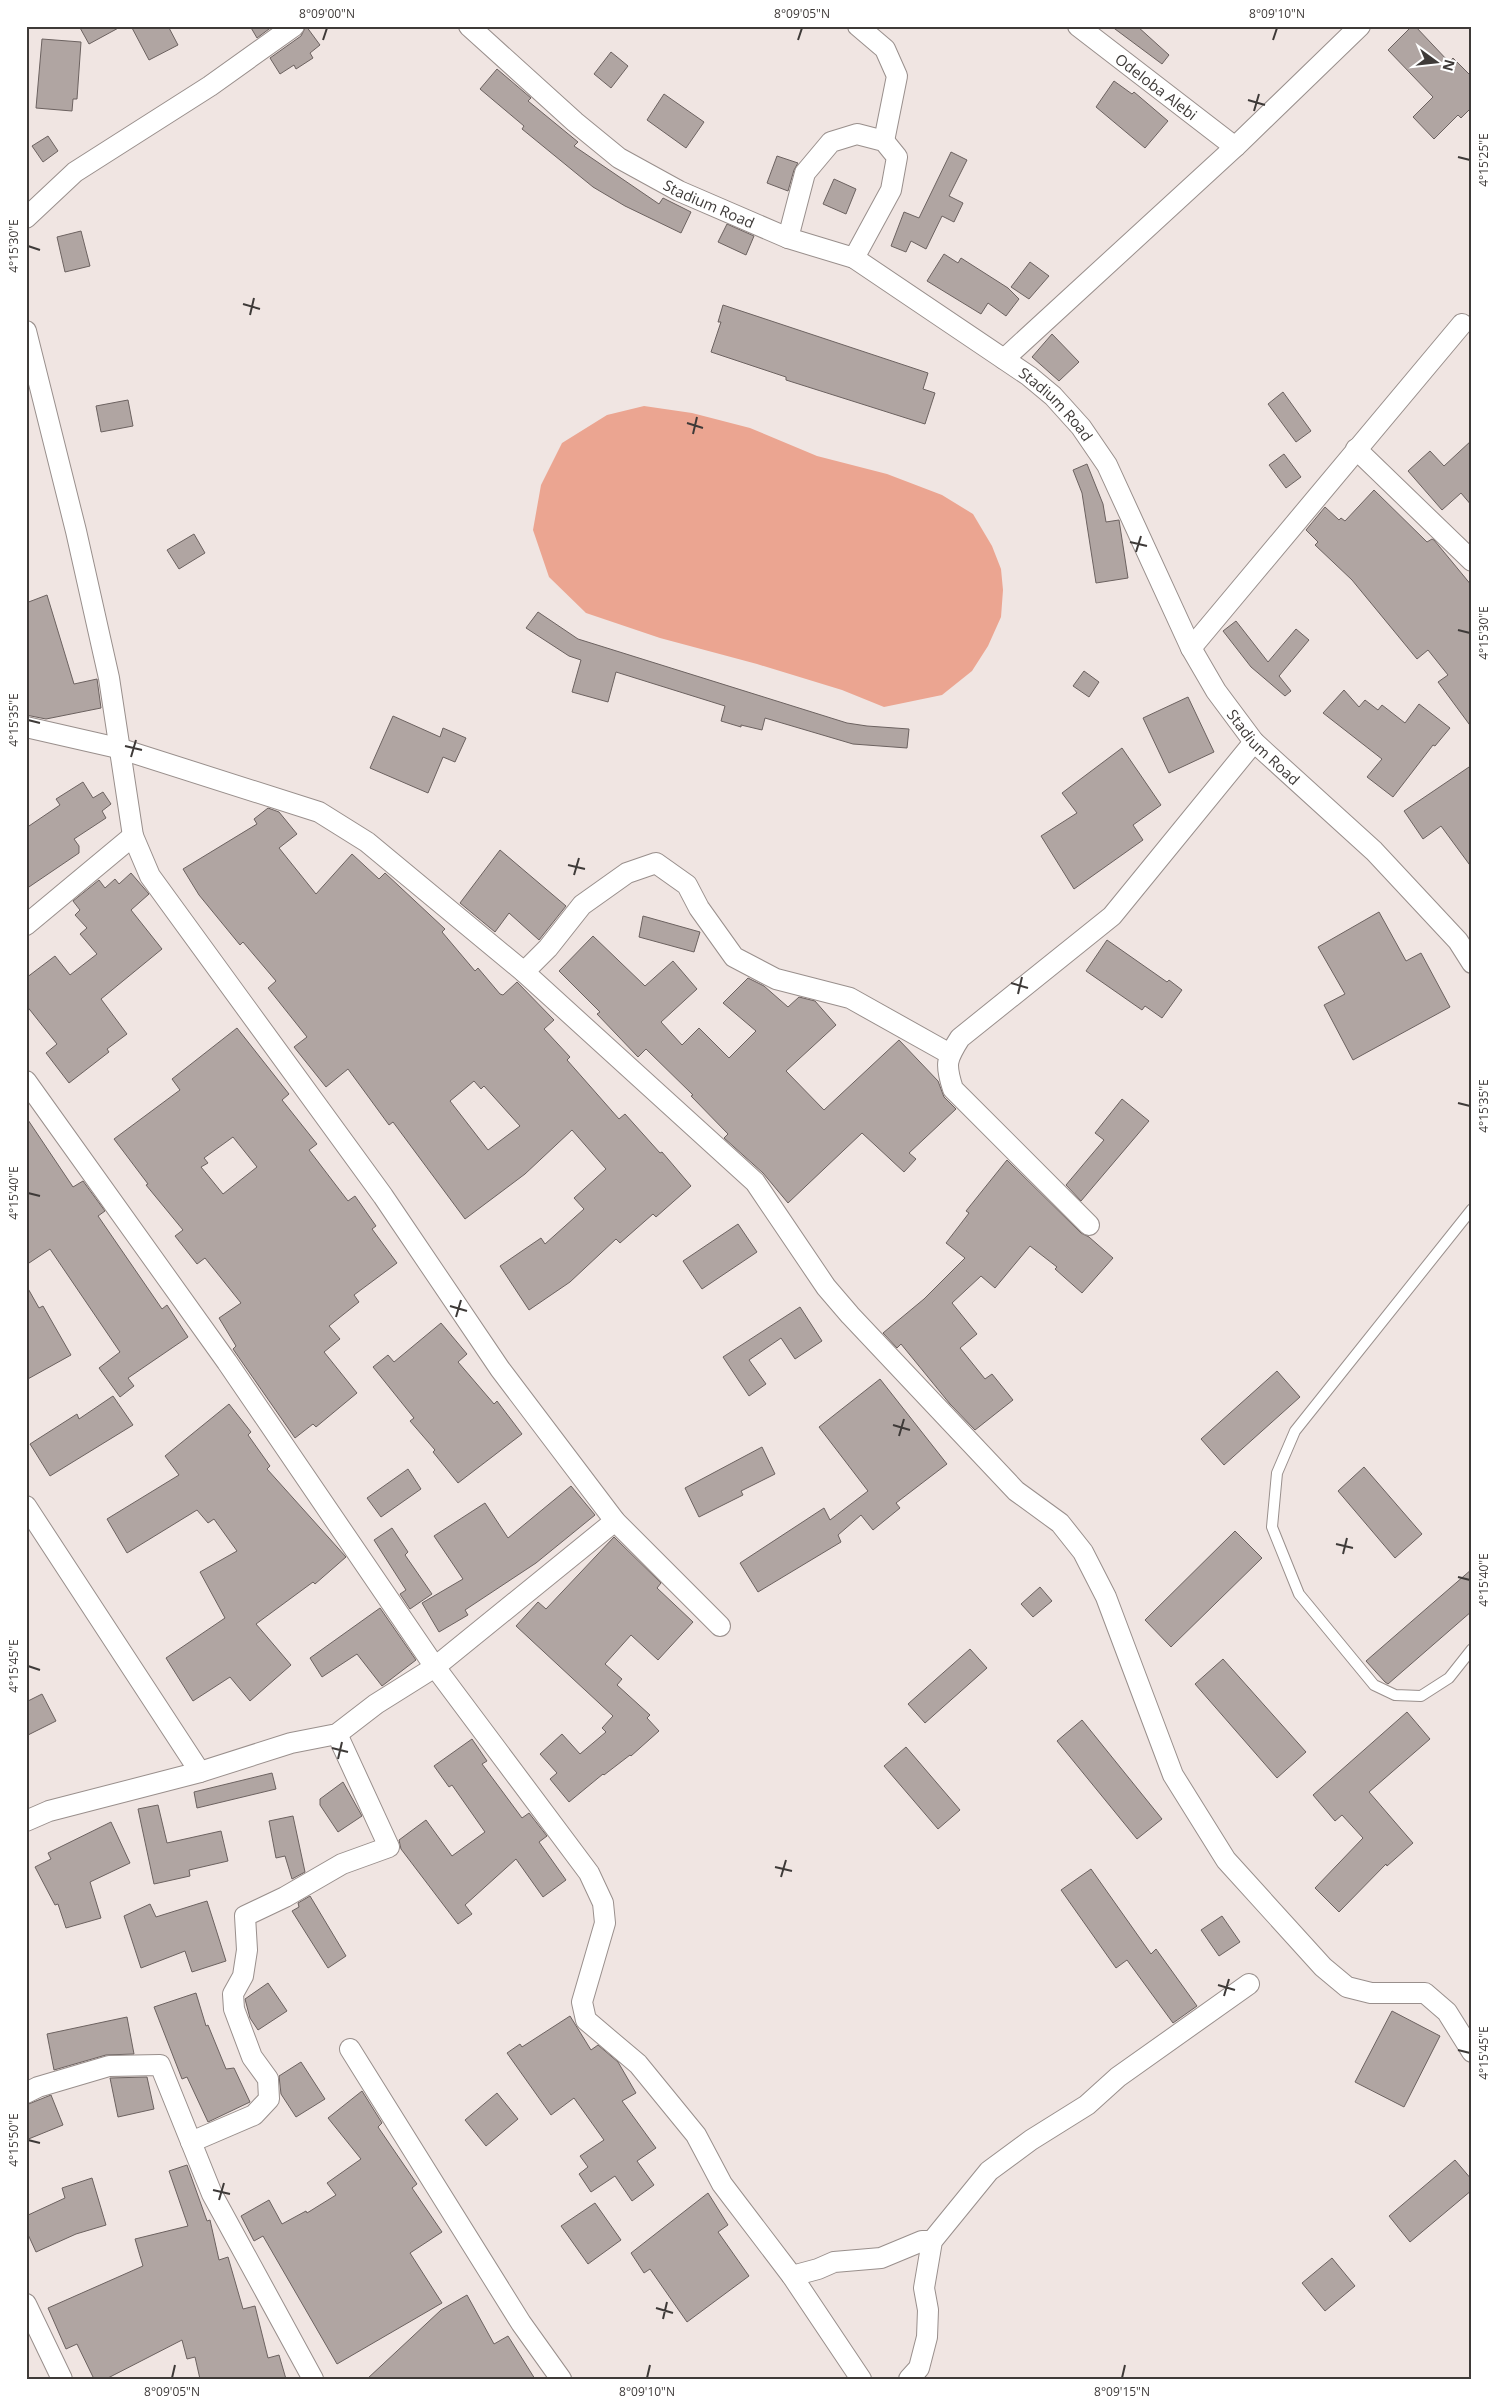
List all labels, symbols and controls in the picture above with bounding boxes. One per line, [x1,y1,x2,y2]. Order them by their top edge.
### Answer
text: 8°09'00"N [299,5,355,22]
text: 8°09'05"N [774,5,830,22]
text: 8°09'10"N [1249,5,1305,22]
north arrow [1410,38,1460,88]
street label: Odeloba Alebi [1111,49,1201,124]
text: N [1438,58,1460,73]
text: 4°15'25"E [1475,133,1492,187]
street label: Stadium Road [660,174,758,232]
text: 4°15'30"E [5,219,22,273]
street label: Stadium Road [1015,362,1098,445]
text: 4°15'30"E [1475,606,1492,660]
text: 4°15'35"E [5,693,22,747]
street label: Stadium Road [1223,705,1304,789]
text: 4°15'35"E [1475,1079,1492,1133]
text: 4°15'40"E [5,1166,22,1220]
text: 4°15'40"E [1475,1553,1492,1607]
text: 4°15'45"E [5,1639,22,1693]
text: 4°15'45"E [1475,2026,1492,2080]
text: 4°15'50"E [5,2113,22,2167]
text: 8°09'05"N [144,2383,200,2400]
text: 8°09'10"N [619,2383,675,2400]
text: 8°09'15"N [1094,2383,1150,2400]

